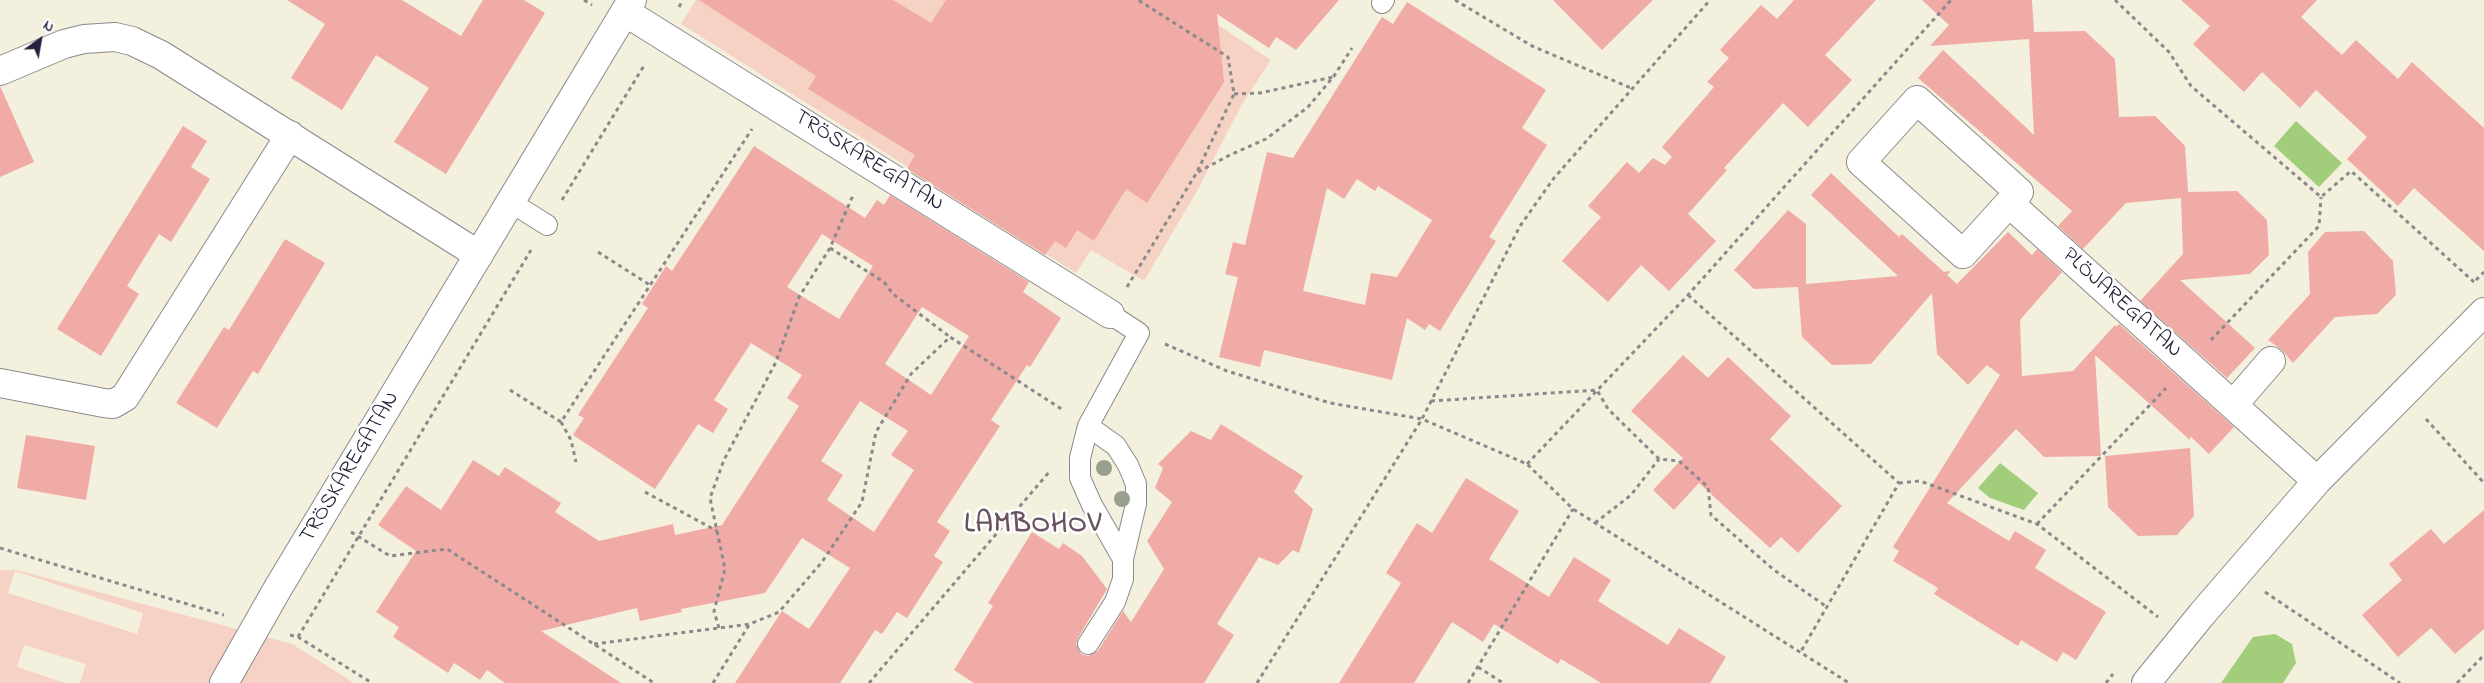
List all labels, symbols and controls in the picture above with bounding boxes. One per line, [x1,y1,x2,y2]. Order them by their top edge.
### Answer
north arrow [15,15,65,65]
text: N [39,15,58,38]
street label: TRÖSKAREGATAN [788,105,948,219]
street label: PLÖJAREGATAN [2056,243,2186,365]
street label: TRÖSKAREGATAN [295,388,407,548]
district label: LAMBOHOV [963,509,1103,543]

